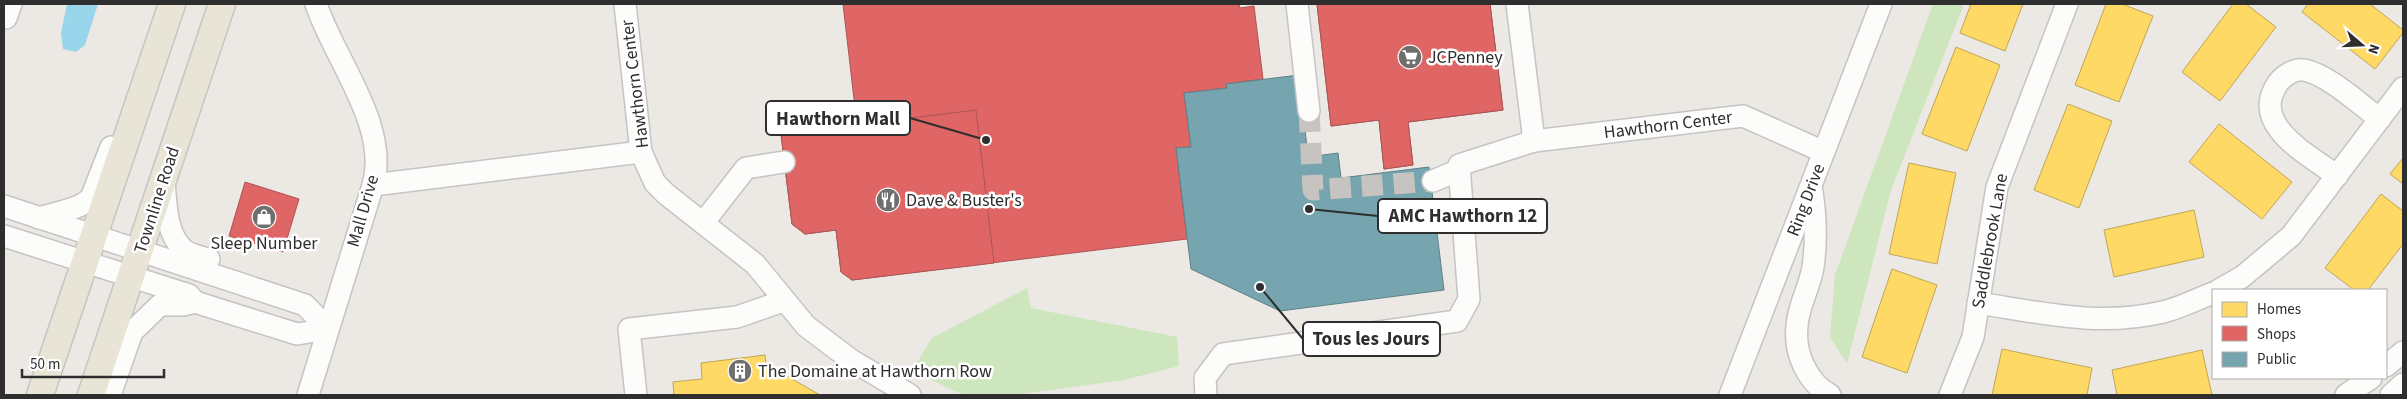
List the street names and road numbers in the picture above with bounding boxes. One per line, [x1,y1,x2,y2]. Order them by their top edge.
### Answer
street label: Hawthorn Center [615,18,655,150]
street label: Hawthorn Center [1602,105,1734,145]
street label: Townline Road [128,143,186,257]
street label: Ring Drive [1781,160,1831,240]
street label: Saddlebrook Lane [1966,171,2014,311]
street label: Mall Drive [341,172,385,250]

